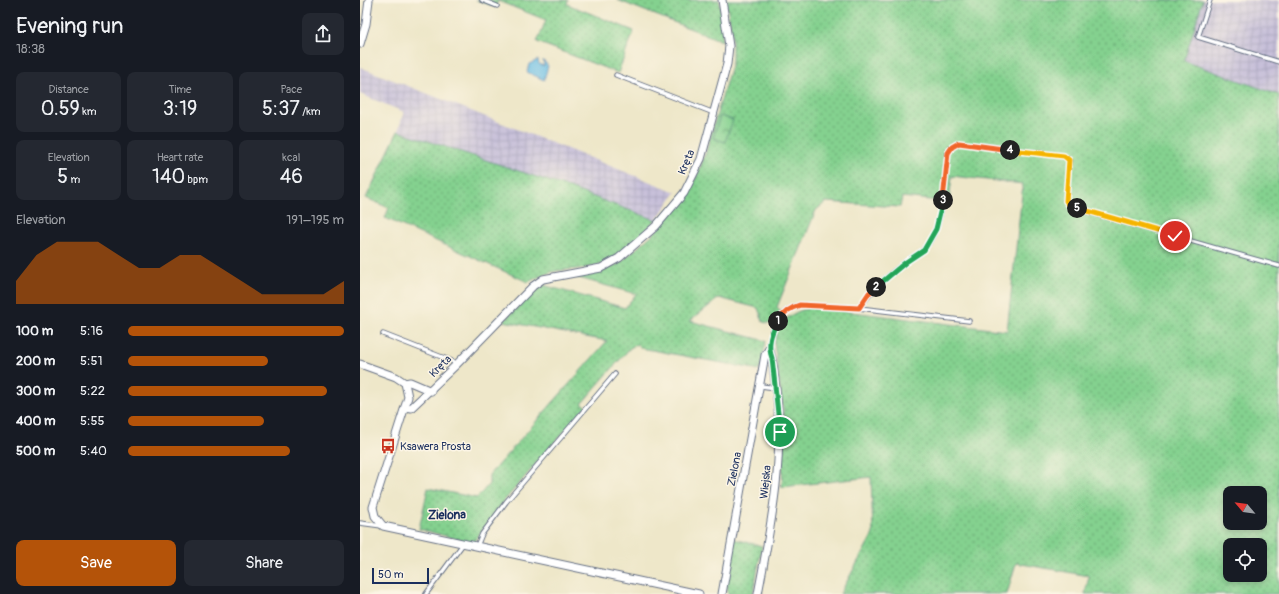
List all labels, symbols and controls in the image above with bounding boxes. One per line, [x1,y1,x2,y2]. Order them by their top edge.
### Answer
text: Evening run [16,12,124,40]
button: share [302,13,344,55]
text: 18:38 [16,41,45,57]
text: Distance [49,83,89,96]
text: Time [168,83,191,96]
text: Pace [280,83,302,96]
text: 0.59 [41,96,80,121]
text: 3:19 [163,96,197,121]
text: 5:37 [262,96,300,121]
text: km [80,105,97,118]
text: /km [300,105,321,118]
pin: 4 [1000,140,1020,160]
text: 4 [1007,143,1013,156]
street label: Kręta [676,148,697,177]
text: Elevation [48,151,90,164]
text: Heart rate [157,151,203,164]
text: kcal [282,151,300,164]
text: 5 [57,164,68,189]
text: 140 [152,164,185,189]
text: 46 [280,164,303,189]
text: m [68,173,80,186]
text: bpm [185,173,208,186]
pin: 3 [933,190,953,210]
text: 3 [940,193,946,206]
pin: 5 [1067,198,1087,218]
text: 5 [1074,201,1080,214]
text: Elevation [16,212,66,228]
text: 191–195 m [286,212,344,228]
pin [1158,219,1192,253]
icon: check [1164,225,1186,247]
pin: 2 [866,277,886,297]
text: 2 [873,280,879,293]
pin: 1 [768,311,788,331]
text: 1 [776,314,780,327]
text: 100 m [16,323,53,339]
text: 5:16 [80,323,103,339]
text: 200 m [16,353,55,369]
text: 5:51 [80,353,103,369]
street label: Kręta [427,353,454,380]
text: 300 m [16,383,55,399]
text: 5:22 [80,383,105,399]
text: 400 m [16,413,56,429]
text: 5:55 [80,413,105,429]
pin [763,415,797,449]
icon: arrive [769,421,791,443]
bus stop icon: Ksawera Prosta [379,437,397,455]
place label: Ksawera Prosta [400,440,471,453]
text: 500 m [16,443,55,459]
text: 5:40 [80,443,107,459]
street label: Zielona [725,451,744,487]
street label: Wiejska [757,464,774,500]
north arrow [1223,486,1267,530]
map controls [1223,486,1267,582]
district label: Zielona [428,508,466,523]
button: locate [1223,538,1267,582]
button: Save [16,540,176,586]
button: Share [184,540,344,586]
scale bar [372,566,429,585]
text: 50 m [378,568,404,581]

